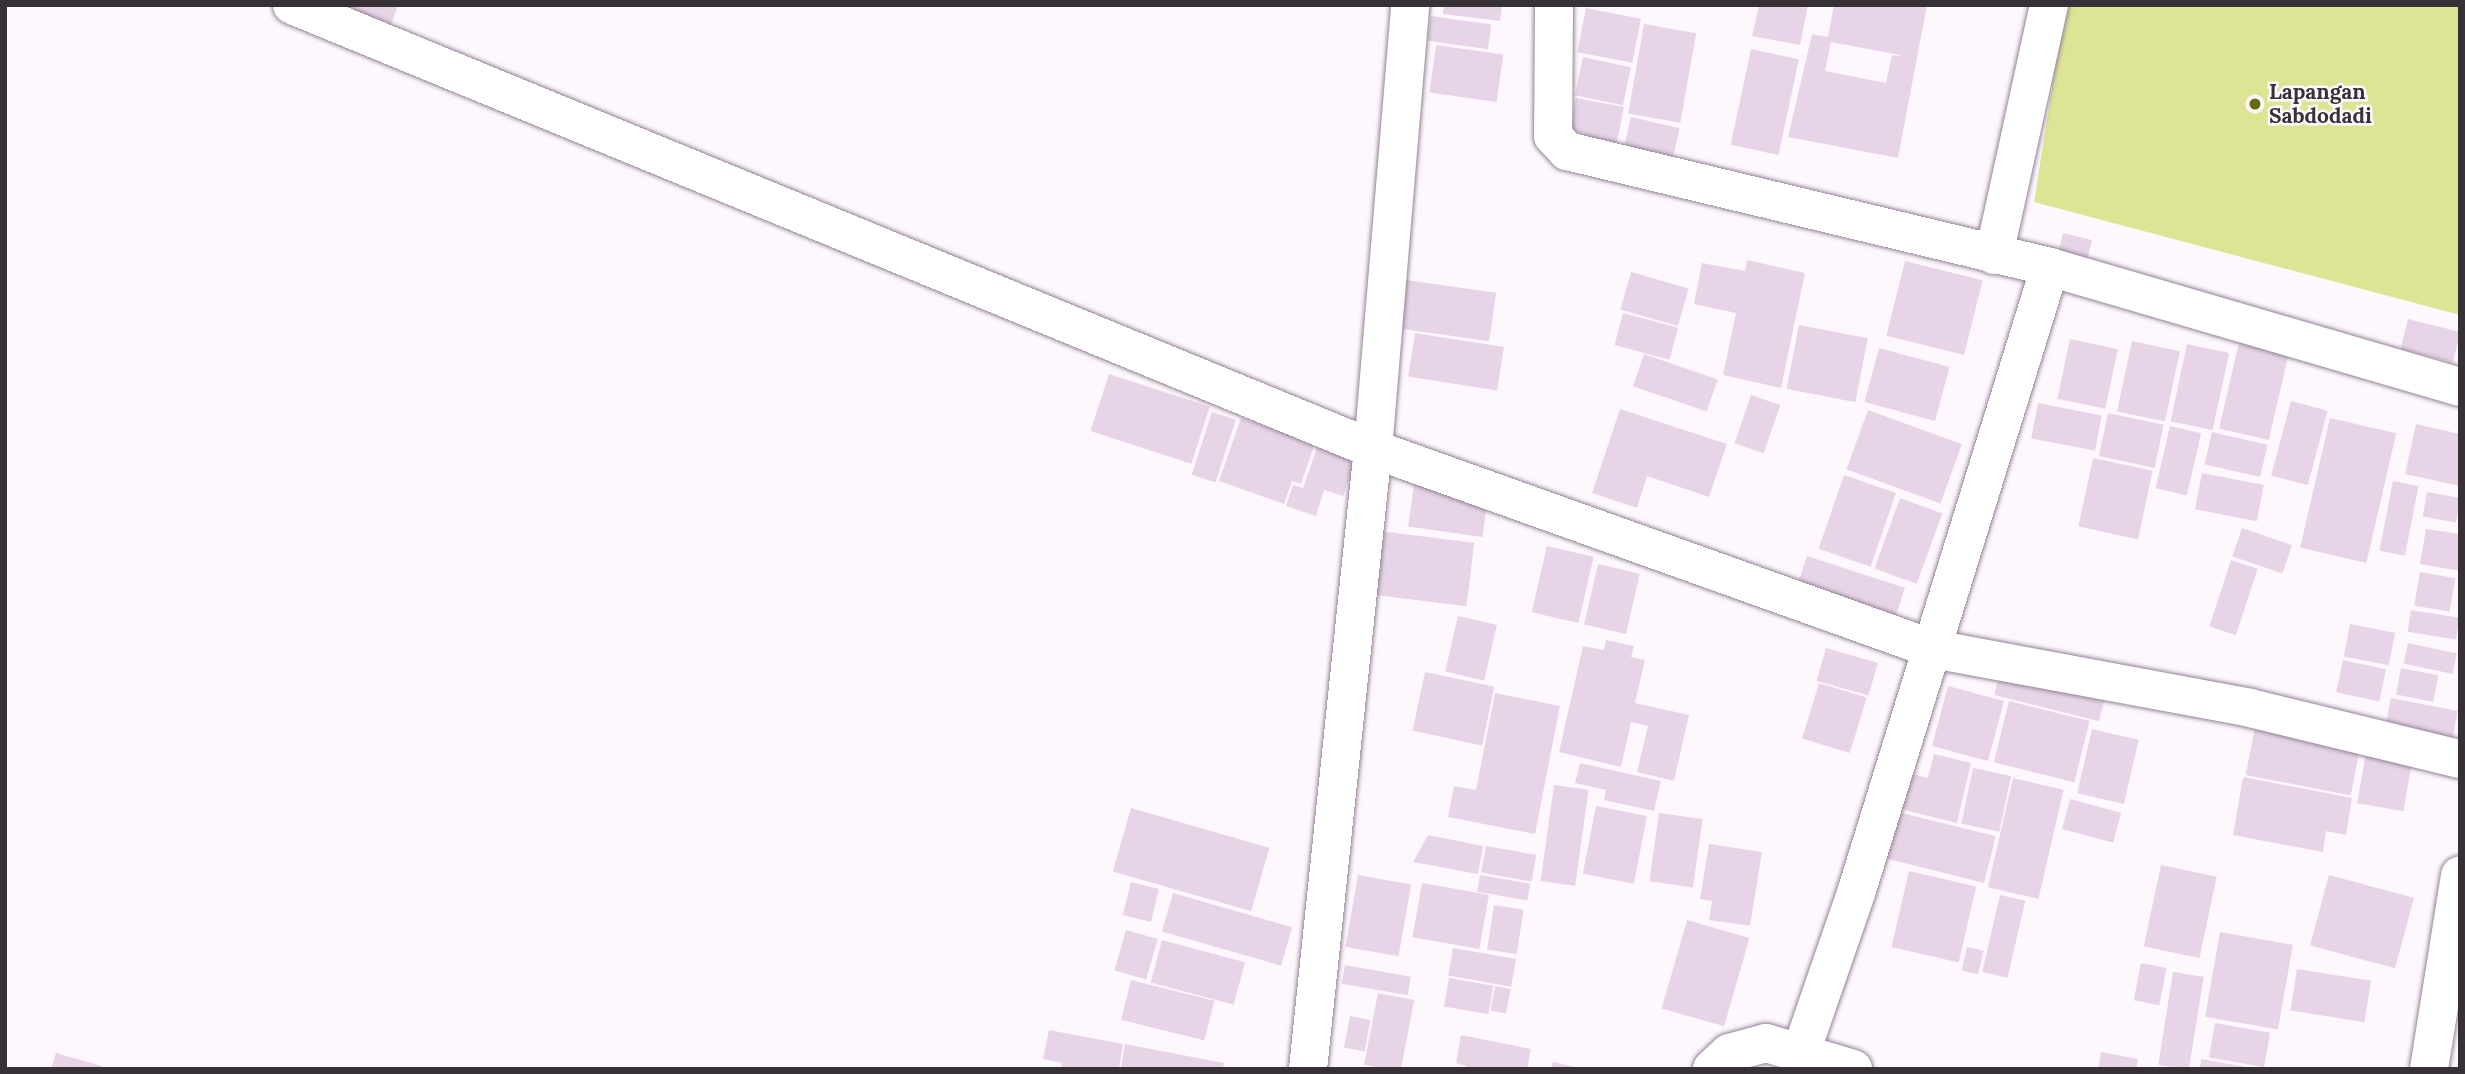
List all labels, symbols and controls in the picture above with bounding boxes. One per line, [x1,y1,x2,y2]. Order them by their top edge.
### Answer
place label: Lapangan Sabdodadi [2269,79,2372,129]
marker: Lapangan Sabdodadi [2247,96,2263,112]

